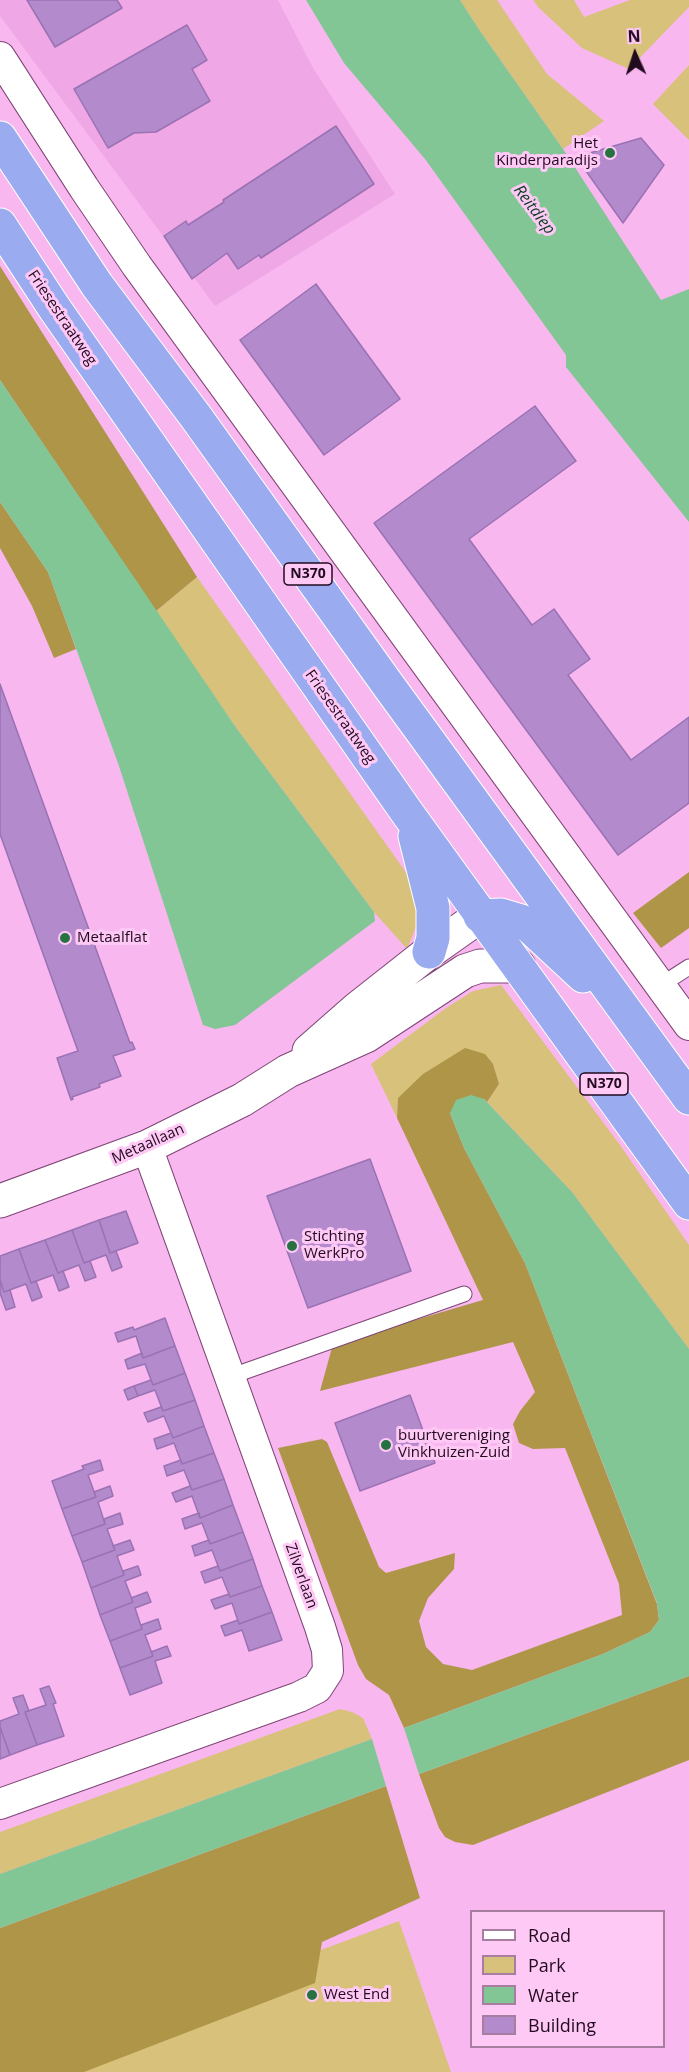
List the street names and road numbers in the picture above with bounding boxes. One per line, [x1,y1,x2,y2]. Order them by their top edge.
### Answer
street label: Friesestraatweg [24,267,100,369]
road number: N370 [284,563,332,585]
street label: Friesestraatweg [301,667,379,767]
road number: N370 [580,1073,628,1095]
street label: Metaallaan [109,1120,187,1168]
street label: Zilverlaan [281,1541,321,1611]

